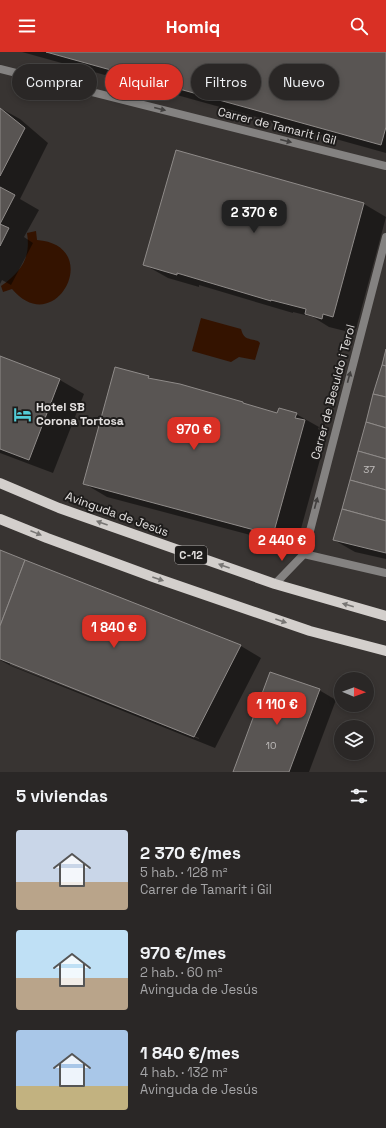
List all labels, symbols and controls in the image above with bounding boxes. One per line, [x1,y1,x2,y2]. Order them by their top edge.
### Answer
icon: menu [16,15,38,37]
text: Homiq [166,15,220,38]
icon: search [348,15,370,37]
chip: Comprar [12,64,97,100]
chip: Alquilar [105,64,183,100]
chip: Filtros [191,64,261,100]
chip: Nuevo [269,64,339,100]
street label: Carrer de Tamarit i Gil [216,104,338,148]
one-way arrow [154,106,166,112]
one-way arrow [280,138,292,144]
pin: 2 370 € [217,200,291,234]
text: 2 370 € [231,204,277,221]
street label: Carrer de Besuldo i Terol [307,323,359,461]
one-way arrow [347,371,353,383]
place label: Hotel SB Corona Tortosa [36,399,124,429]
hotel icon: Hotel SB Corona Tortosa [13,404,33,424]
pin: 970 € [166,417,222,451]
text: 970 € [176,421,212,438]
house number: 37 [363,463,375,476]
street label: Avinguda de Jesús [63,488,171,540]
one-way arrow [314,497,320,509]
one-way arrow [96,520,108,526]
pin: 2 440 € [245,528,319,562]
one-way arrow [31,531,43,537]
text: 2 440 € [258,532,306,549]
road number: C-12 [175,546,207,564]
one-way arrow [218,563,230,569]
one-way arrow [152,576,164,582]
one-way arrow [342,602,354,608]
pin: 1 840 € [77,615,151,649]
one-way arrow [275,618,287,624]
text: 1 840 € [91,619,137,636]
north arrow [334,672,374,712]
map controls [334,672,374,760]
pin: 1 110 € [240,692,314,726]
text: 1 110 € [256,696,298,713]
button: layers [334,720,374,760]
house number: 10 [266,739,276,752]
text: 5 viviendas [16,785,108,807]
icon: filters [348,785,370,807]
text: 2 370 €/mes [140,842,241,864]
icon: home [48,846,96,894]
text: 5 hab. · 128 m² [140,864,227,881]
text: Carrer de Tamarit i Gil [140,881,272,898]
text: 970 €/mes [140,942,226,964]
icon: home [48,946,96,994]
text: 2 hab. · 60 m² [140,964,222,981]
text: Avinguda de Jesús [140,981,258,998]
text: 1 840 €/mes [140,1042,240,1064]
icon: home [48,1046,96,1094]
text: 4 hab. · 132 m² [140,1064,228,1081]
text: Avinguda de Jesús [140,1081,258,1098]

